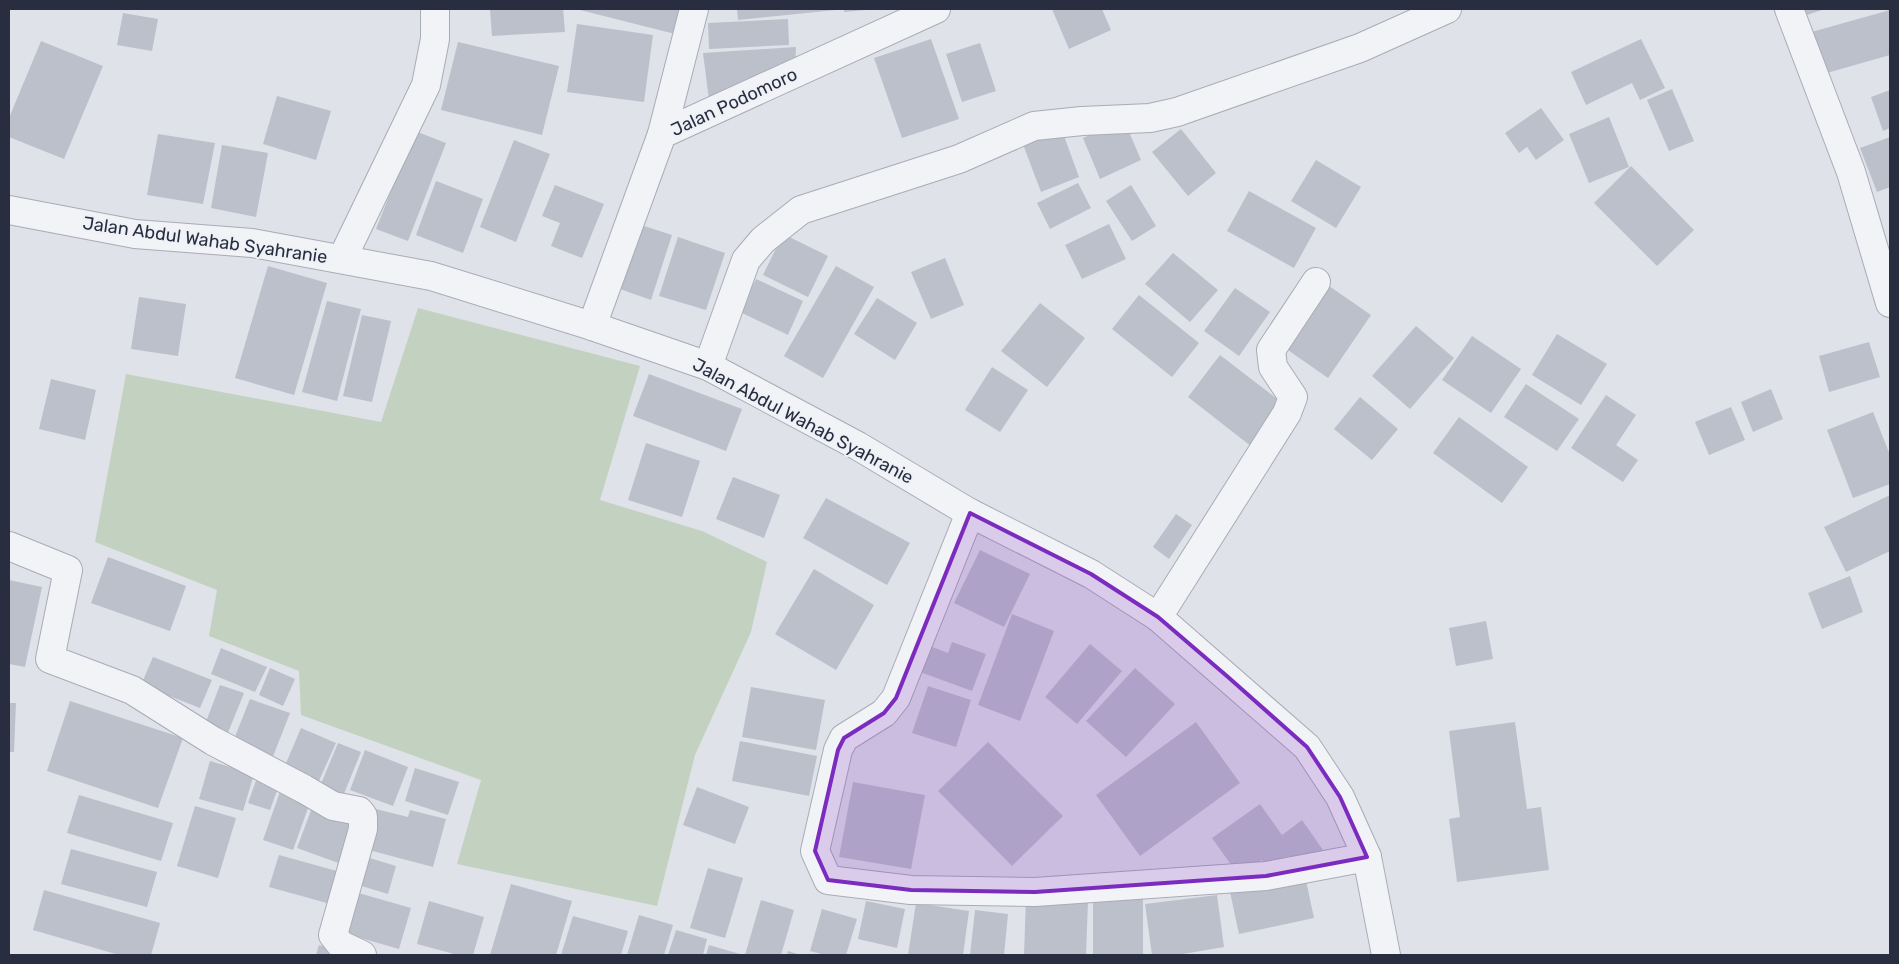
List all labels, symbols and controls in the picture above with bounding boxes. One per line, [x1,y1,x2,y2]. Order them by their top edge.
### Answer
street label: Jalan Podomoro [667,63,801,141]
street label: Jalan Abdul Wahab Syahranie [81,212,329,268]
street label: Jalan Abdul Wahab Syahranie [689,353,917,489]

